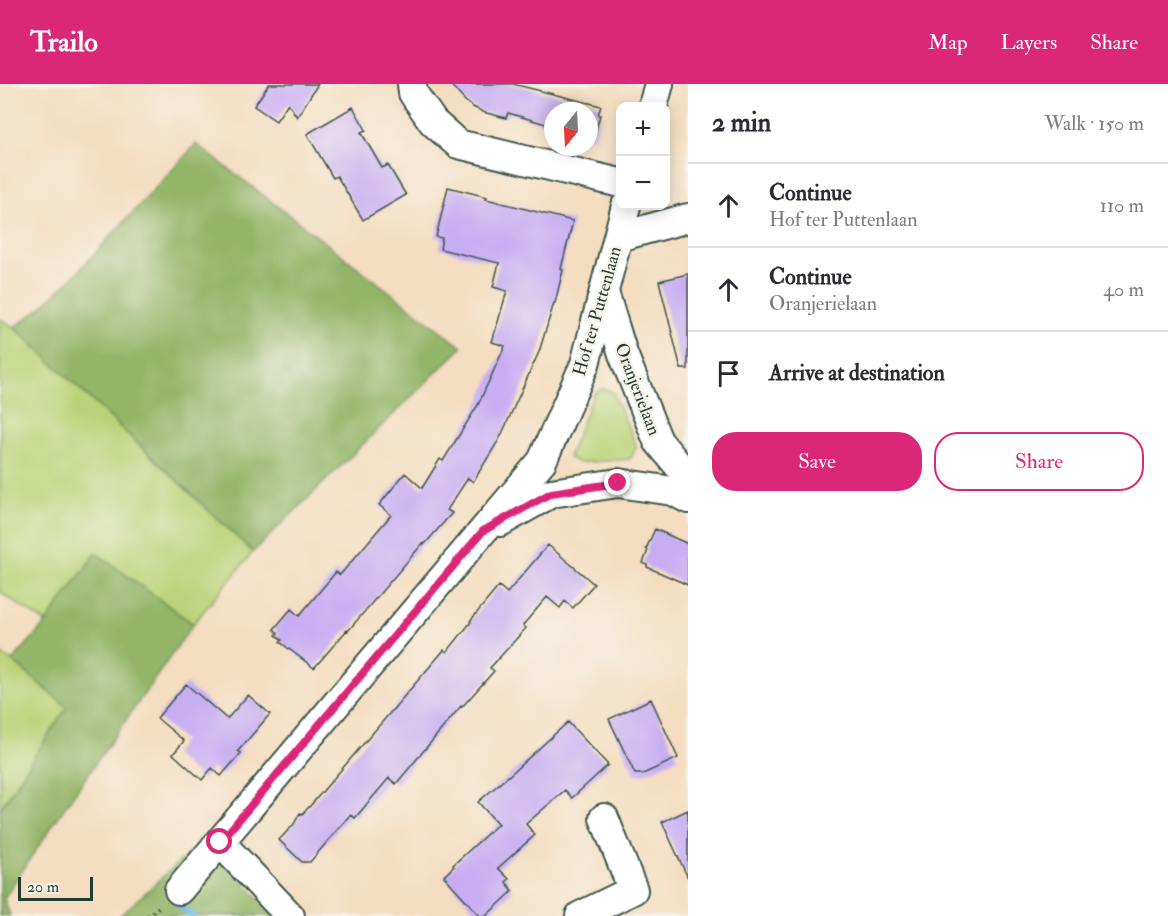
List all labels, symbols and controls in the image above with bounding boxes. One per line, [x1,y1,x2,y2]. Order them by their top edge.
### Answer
text: Trailo [30,25,98,60]
text: Map [928,29,968,56]
text: Layers [1001,29,1057,56]
text: Share [1090,29,1138,56]
north arrow [544,102,598,156]
map controls [616,102,670,210]
button: + [616,102,670,156]
text: 2 min [712,107,771,139]
text: Walk · 150 m [1044,111,1144,136]
button: − [616,156,670,210]
text: Continue [769,179,852,207]
icon: ahead [712,189,745,222]
text: 110 m [1100,193,1144,218]
text: Hof ter Puttenlaan [769,207,917,232]
street label: Hof ter Puttenlaan [568,244,627,379]
text: Continue [769,263,852,291]
icon: ahead [712,273,745,306]
text: 40 m [1103,277,1144,302]
text: Oranjerielaan [769,291,877,316]
street label: Oranjerielaan [609,340,666,439]
icon: arrive [712,357,745,390]
text: Arrive at destination [769,359,945,387]
button: Save [712,432,922,491]
button: Share [934,432,1144,491]
route end [604,469,630,495]
route start [206,828,232,854]
scale bar [18,874,93,902]
text: 20 m [27,877,59,897]

